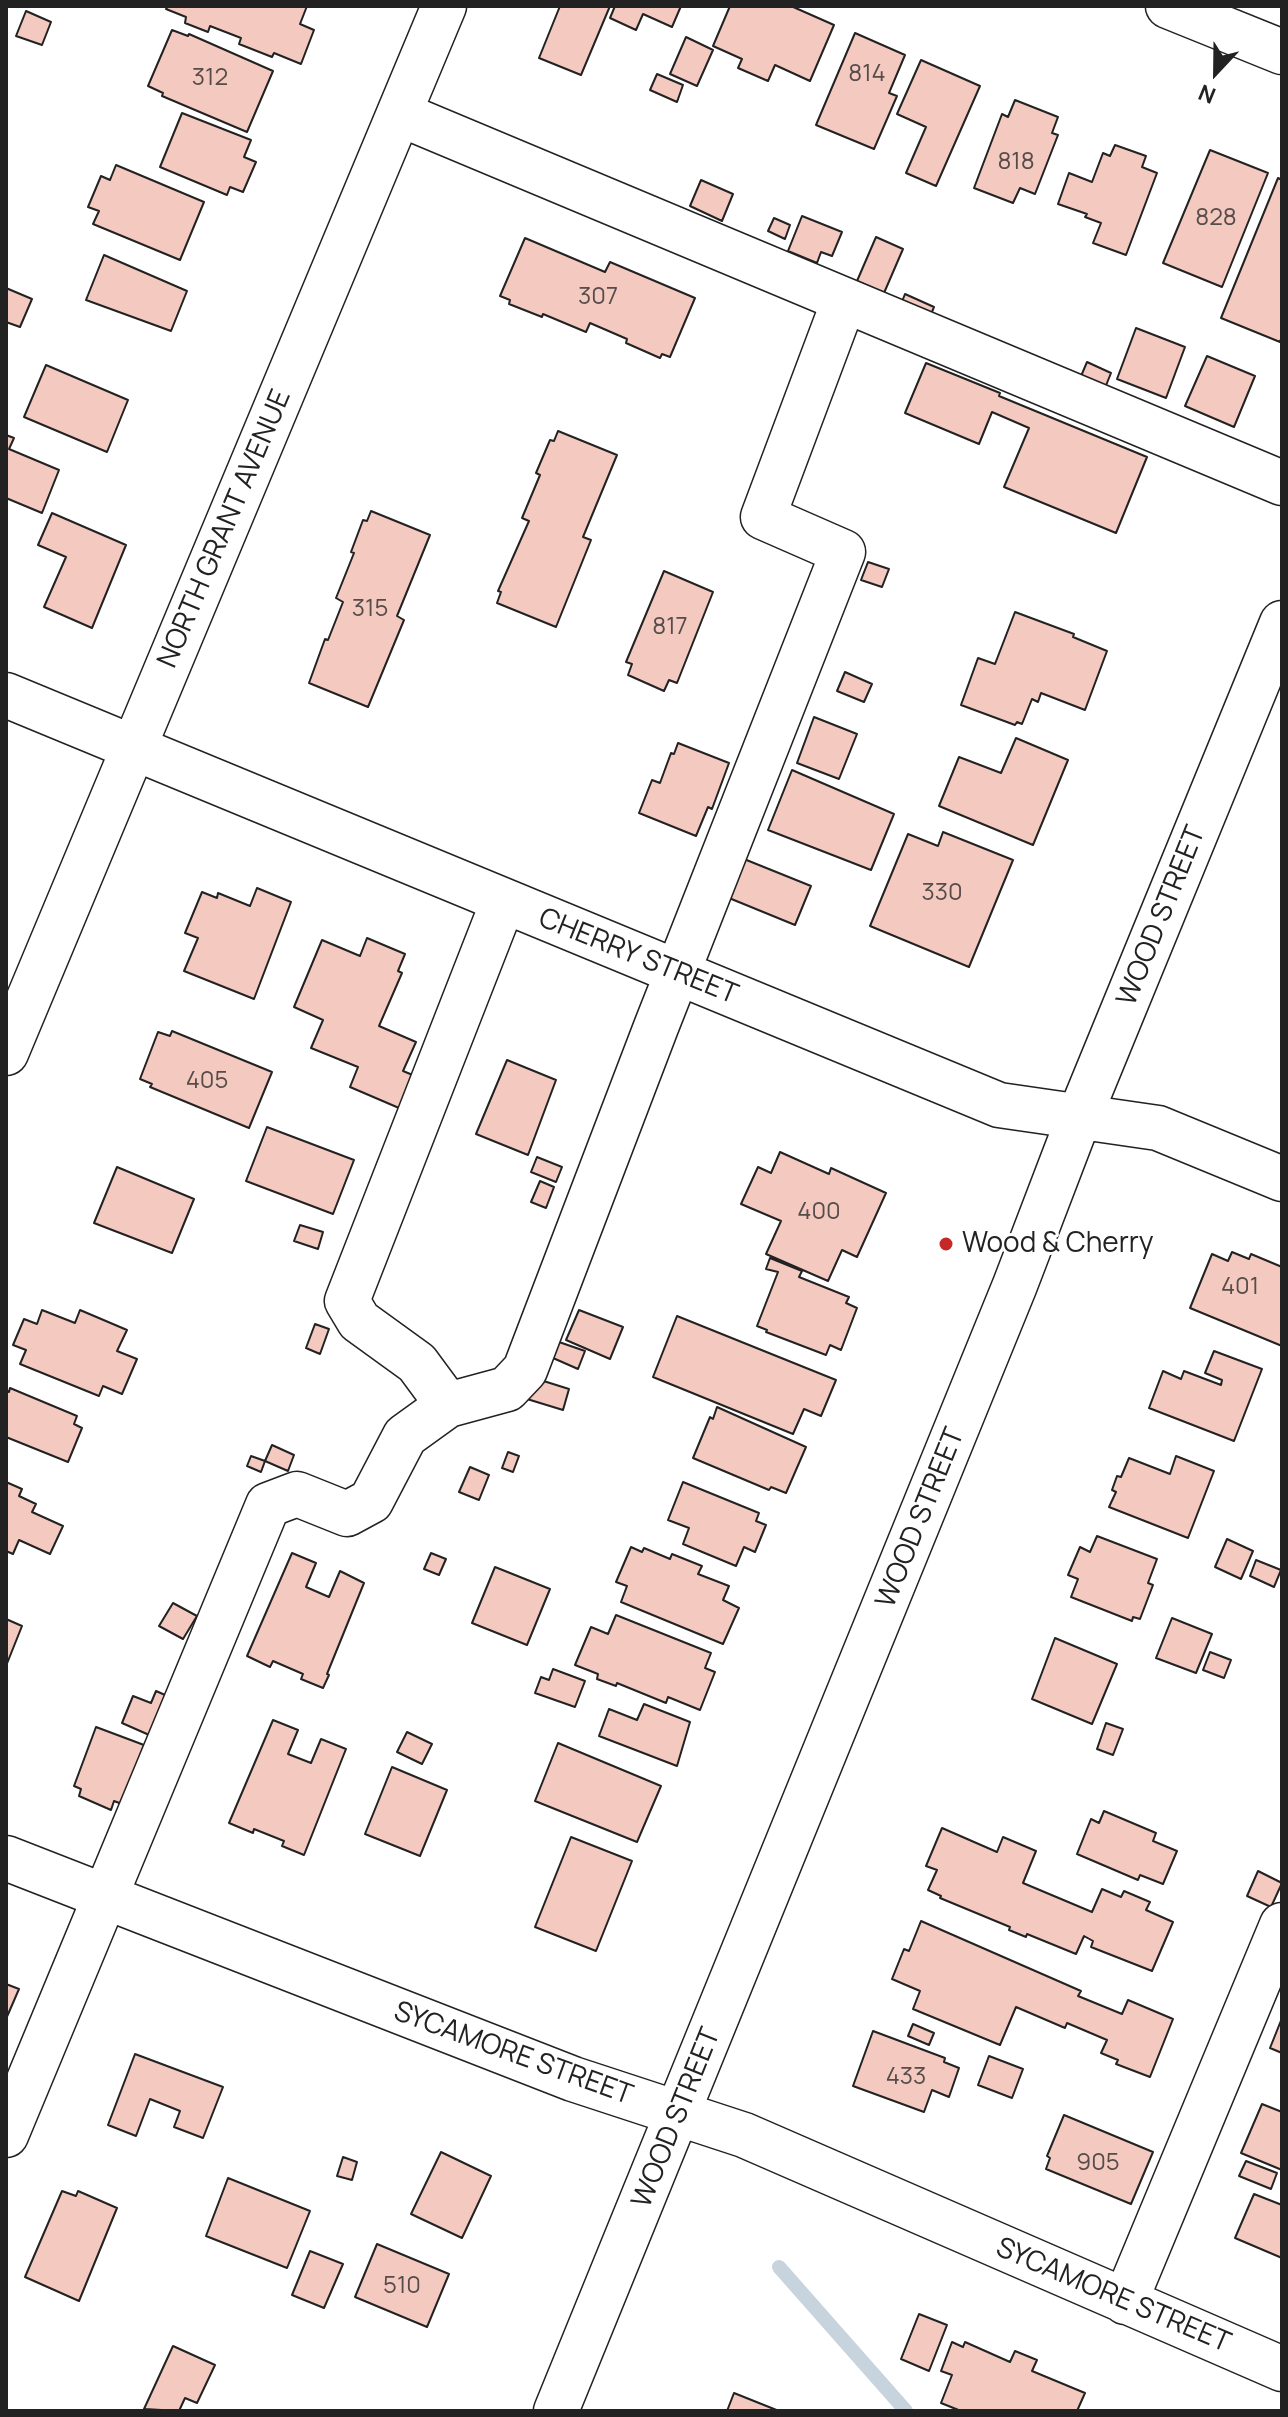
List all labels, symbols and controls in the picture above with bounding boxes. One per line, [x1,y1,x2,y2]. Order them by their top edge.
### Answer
north arrow [1176,32,1256,112]
house number: 814 [848,60,886,88]
house number: 312 [192,64,228,92]
text: N [1194,77,1220,111]
house number: 818 [997,148,1035,176]
house number: 828 [1195,204,1237,232]
house number: 307 [578,283,618,311]
street label: NORTH GRANT AVENUE [151,385,299,673]
house number: 315 [352,595,388,623]
house number: 817 [652,613,688,641]
street label: WOOD STREET [1111,821,1213,1011]
house number: 330 [921,879,963,907]
street label: CHERRY STREET [534,902,742,1012]
house number: 405 [186,1067,228,1095]
house number: 400 [797,1198,841,1226]
place label: Wood & Cherry [962,1227,1153,1261]
marker: Wood & Cherry [937,1235,955,1253]
house number: 401 [1221,1273,1259,1301]
street label: WOOD STREET [870,1423,972,1613]
street label: SYCAMORE STREET [389,1995,637,2113]
street label: WOOD STREET [626,2023,728,2213]
house number: 433 [886,2063,926,2091]
house number: 905 [1076,2149,1120,2177]
street label: SYCAMORE STREET [991,2231,1235,2361]
house number: 510 [383,2272,421,2300]

